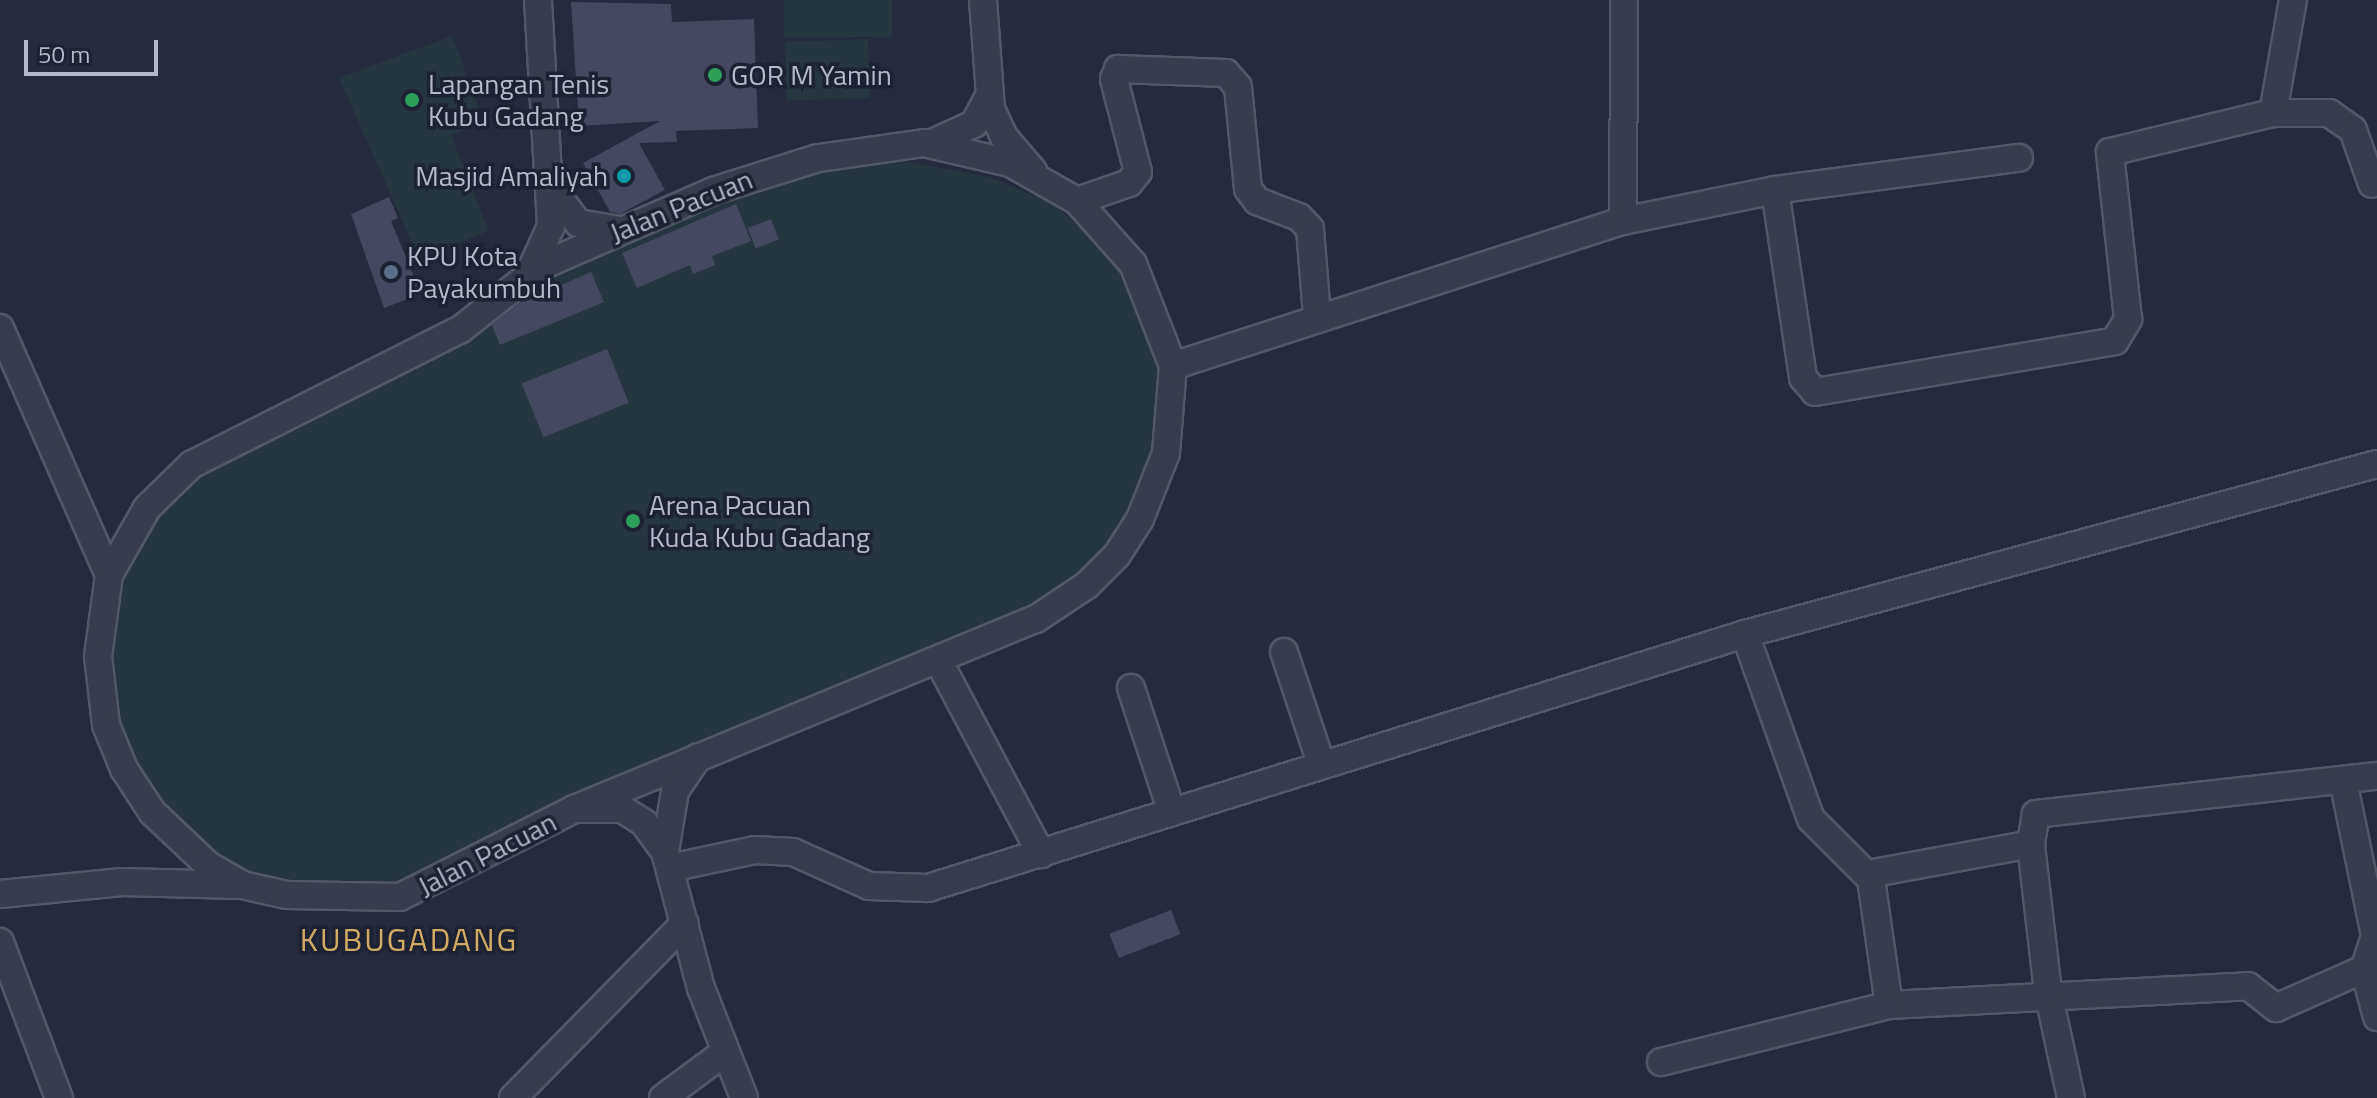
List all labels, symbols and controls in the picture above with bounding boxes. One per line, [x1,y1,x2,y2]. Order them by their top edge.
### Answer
scale bar [28,24,162,74]
text: 50 m [38,36,90,72]
place label: GOR M Yamin [731,58,892,92]
marker: GOR M Yamin [706,66,724,84]
place label: Lapangan Tenis Kubu Gadang [428,67,609,133]
marker: Lapangan Tenis Kubu Gadang [403,91,421,109]
place label: Masjid Amaliyah [415,159,608,193]
street label: Jalan Pacuan [605,162,757,250]
marker: Masjid Amaliyah [615,167,633,185]
place label: KPU Kota Payakumbuh [407,239,561,305]
marker: KPU Kota Payakumbuh [382,263,400,281]
place label: Arena Pacuan Kuda Kubu Gadang [649,488,870,554]
marker: Arena Pacuan Kuda Kubu Gadang [624,512,642,530]
street label: Jalan Pacuan [412,805,562,903]
district label: KUBUGADANG [300,920,518,958]

